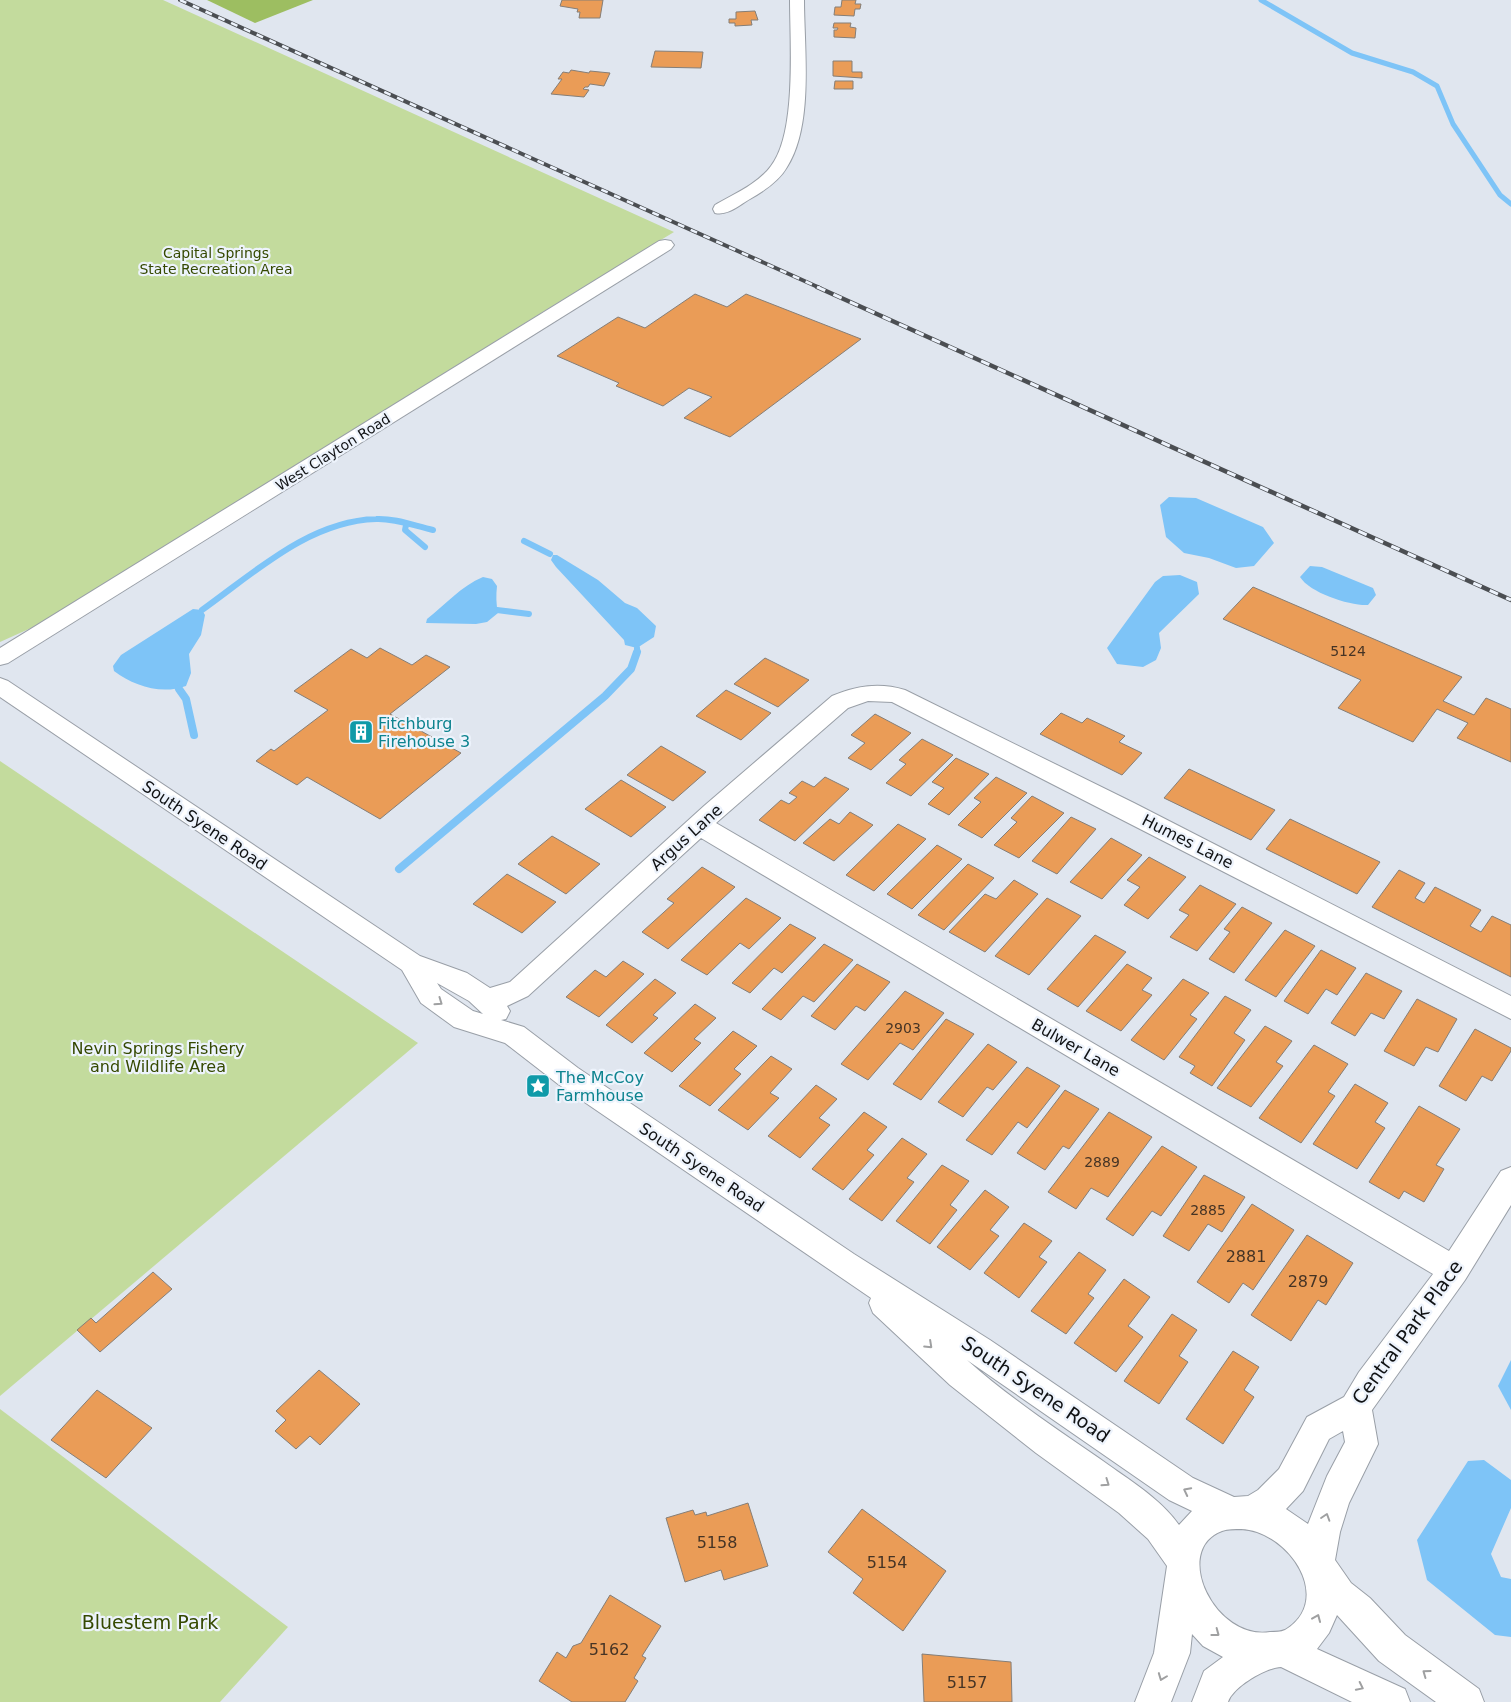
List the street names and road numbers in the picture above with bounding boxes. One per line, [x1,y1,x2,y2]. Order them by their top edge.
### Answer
street label: West Clayton Road [273,410,393,494]
street label: South Syene Road [139,777,271,874]
street label: Argus Lane [647,800,726,874]
street label: Humes Lane [1139,810,1237,873]
street label: Bulwer Lane [1028,1014,1123,1080]
street label: South Syene Road [636,1119,768,1216]
street label: Central Park Place [1347,1256,1467,1408]
street label: South Syene Road [958,1331,1114,1447]

